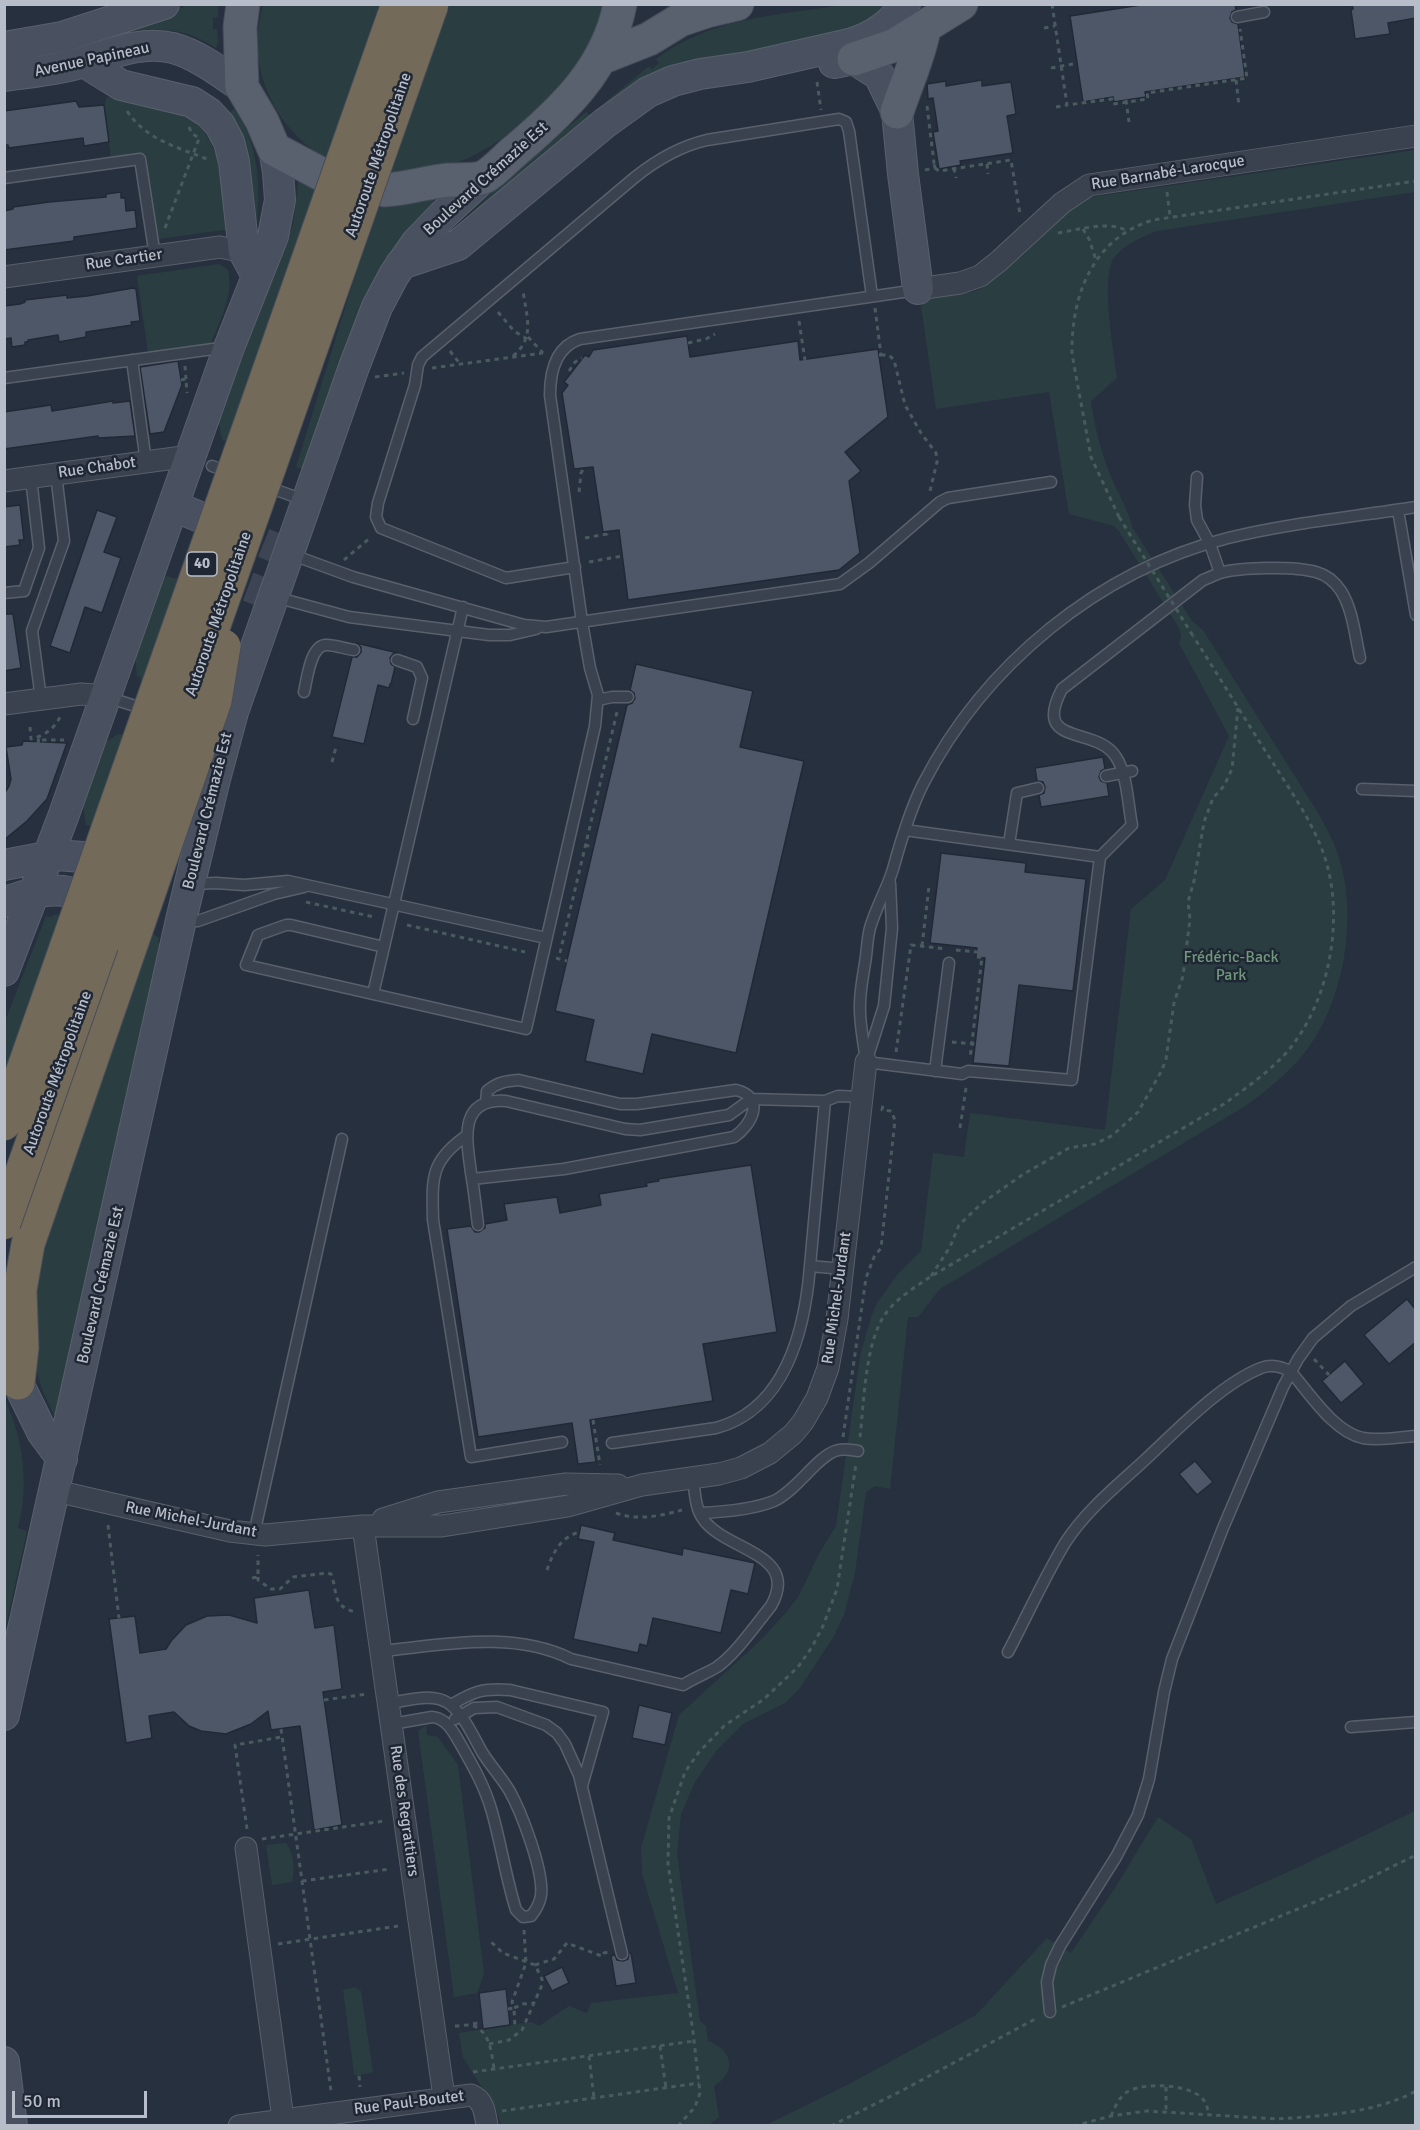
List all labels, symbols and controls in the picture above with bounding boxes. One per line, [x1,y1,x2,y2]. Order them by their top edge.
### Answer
street label: Avenue Papineau [33,38,151,82]
street label: Autoroute Métropolitaine [342,70,416,240]
street label: Boulevard Crémazie Est [420,118,552,240]
street label: Rue Barnabé-Larocque [1090,151,1246,195]
street label: Rue Cartier [84,245,164,275]
street label: Rue Chabot [57,453,137,483]
street label: Autoroute Métropolitaine [182,529,256,699]
road number: 40 [187,552,217,576]
street label: Boulevard Crémazie Est [179,731,237,891]
park label: Frédéric-Back Park [1184,948,1278,986]
street label: Autoroute Métropolitaine [19,989,97,1157]
street label: Boulevard Crémazie Est [74,1204,128,1366]
street label: Rue Michel-Jurdant [818,1231,856,1365]
street label: Rue Michel-Jurdant [124,1498,258,1542]
street label: Rue des Regrattiers [385,1744,423,1878]
scale bar [15,2079,150,2117]
street label: Rue Paul-Boutet [353,2087,465,2119]
text: 50 m [23,2090,61,2112]

